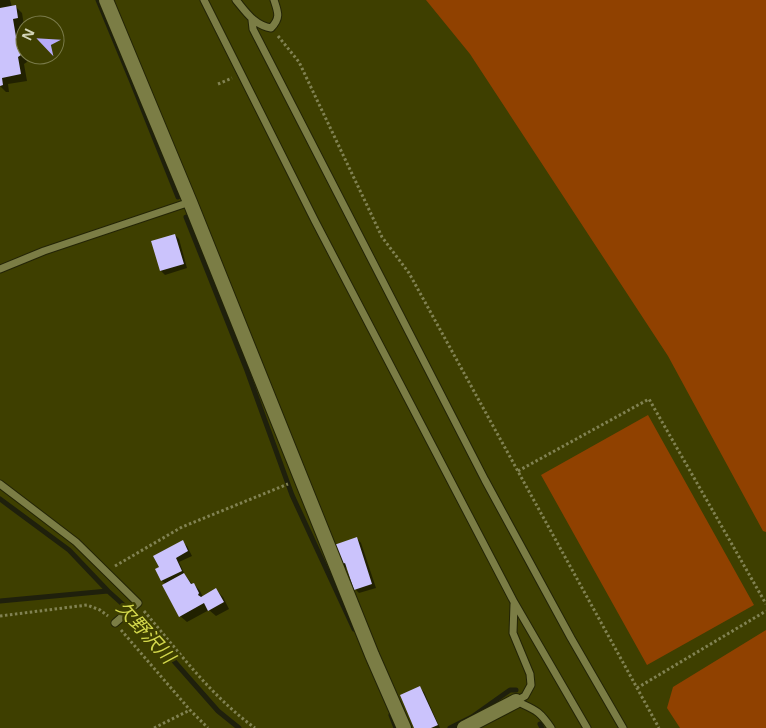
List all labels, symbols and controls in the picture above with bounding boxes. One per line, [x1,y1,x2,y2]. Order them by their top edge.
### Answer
north arrow [15,15,65,65]
text: N [17,25,39,43]
water label: 欠野沢川 [111,595,182,670]

